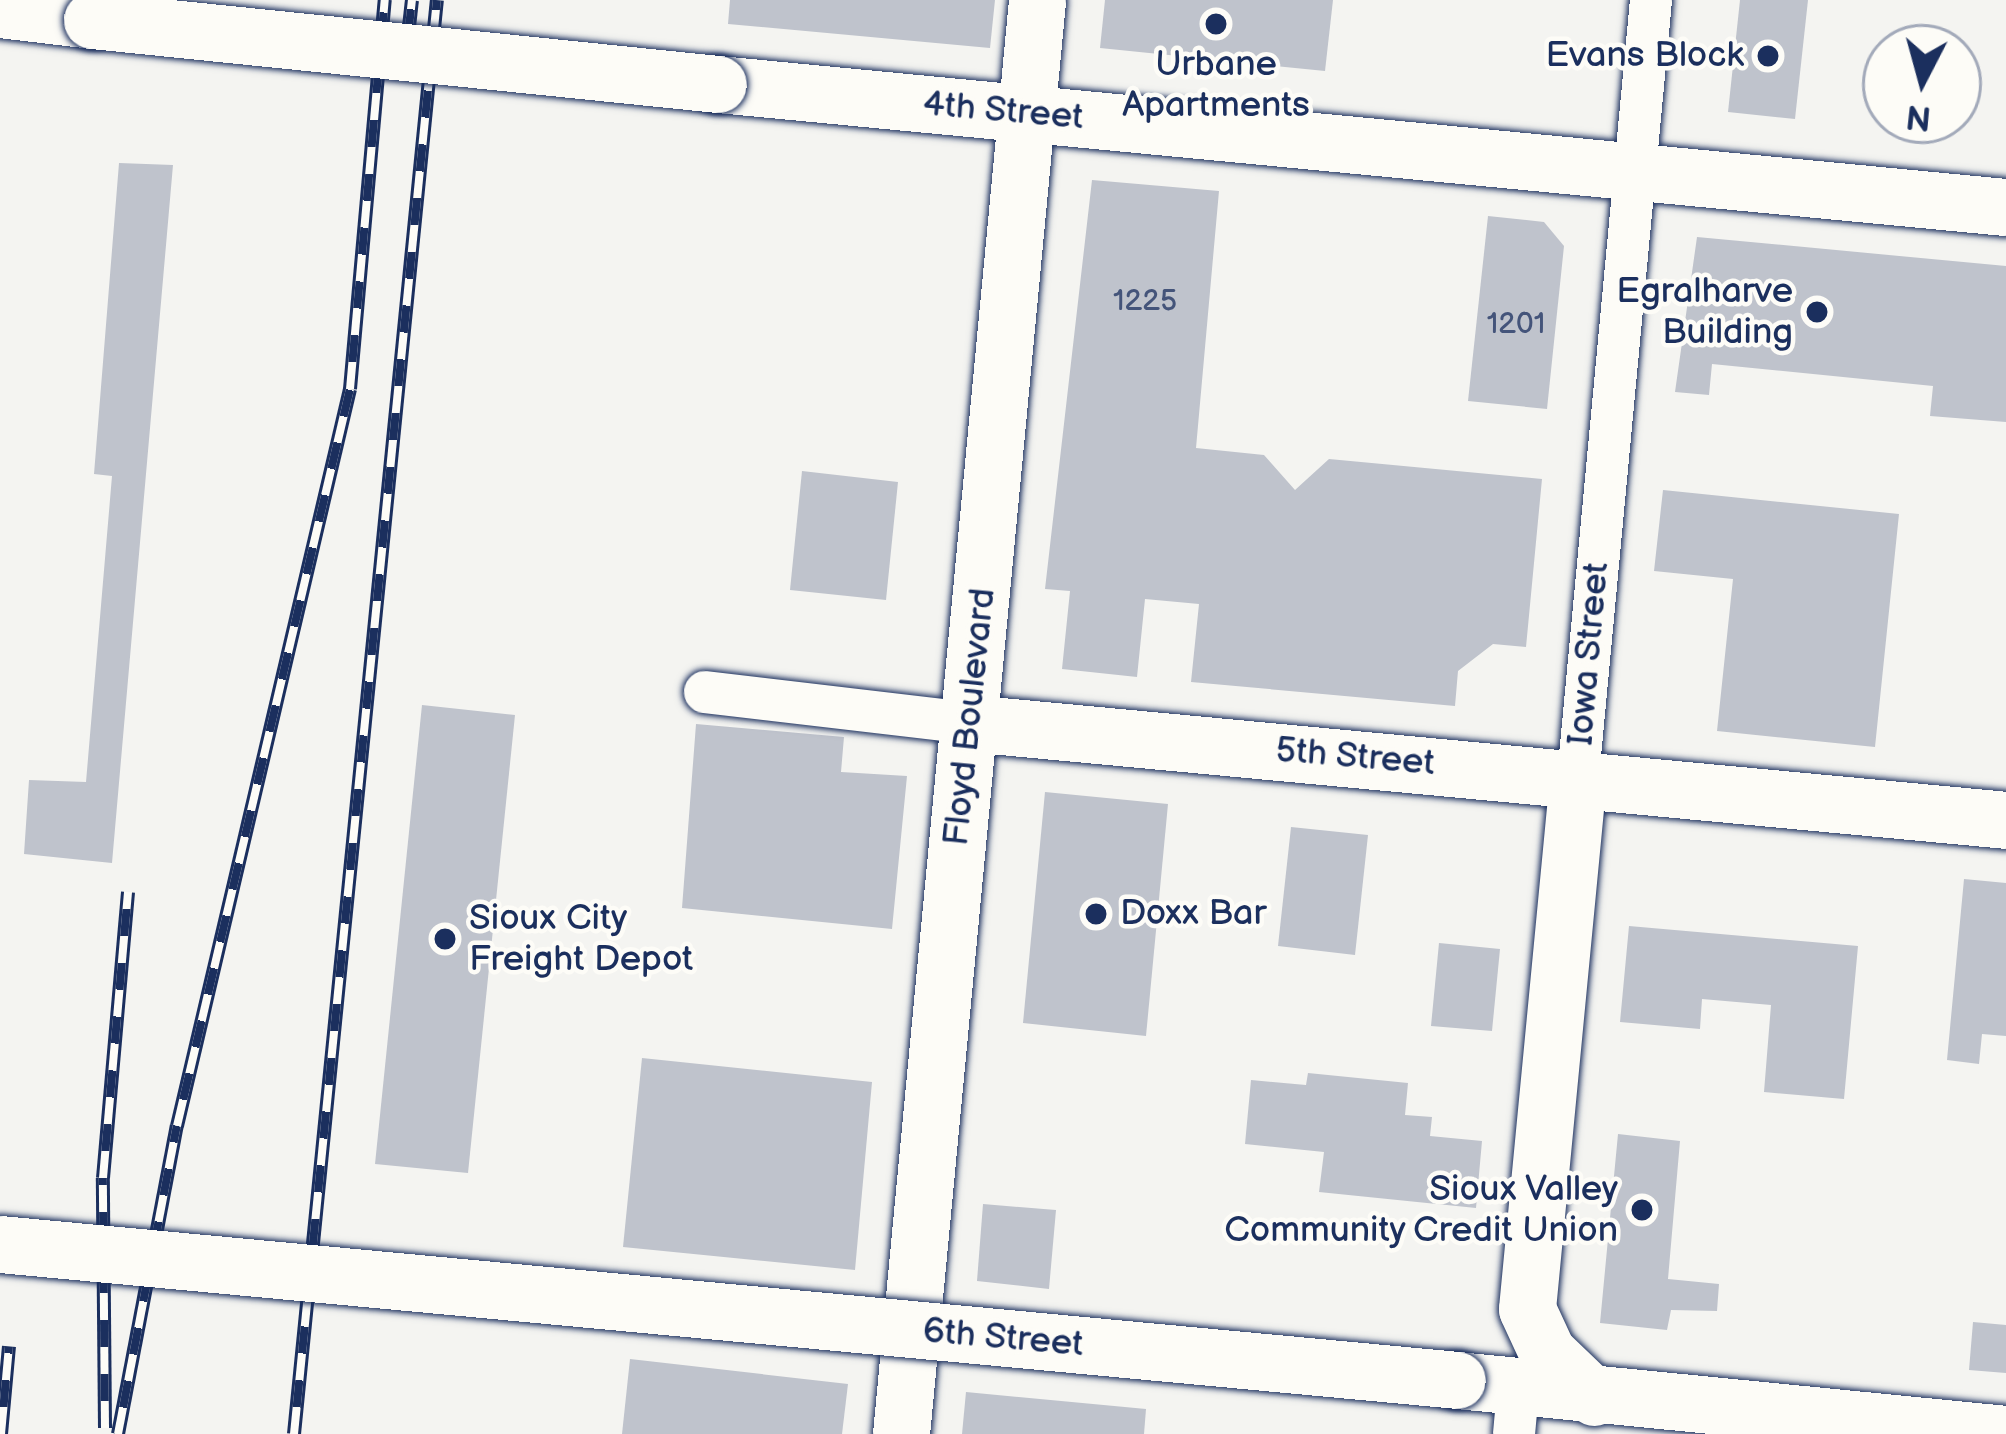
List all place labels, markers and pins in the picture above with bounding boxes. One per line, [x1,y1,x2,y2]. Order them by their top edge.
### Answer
marker: Urbane Apartments [1203,11,1229,37]
place label: Evans Block [1545,34,1744,78]
place label: Urbane Apartments [1122,42,1310,127]
marker: Evans Block [1755,43,1781,69]
place label: Egralharve Building [1616,269,1793,354]
marker: Egralharve Building [1804,299,1830,325]
place label: Doxx Bar [1120,892,1266,936]
place label: Sioux City Freight Depot [469,896,693,981]
marker: Doxx Bar [1083,901,1109,927]
marker: Sioux City Freight Depot [432,926,458,952]
place label: Sioux Valley Community Credit Union [1222,1167,1618,1252]
marker: Sioux Valley Community Credit Union [1629,1197,1655,1223]

